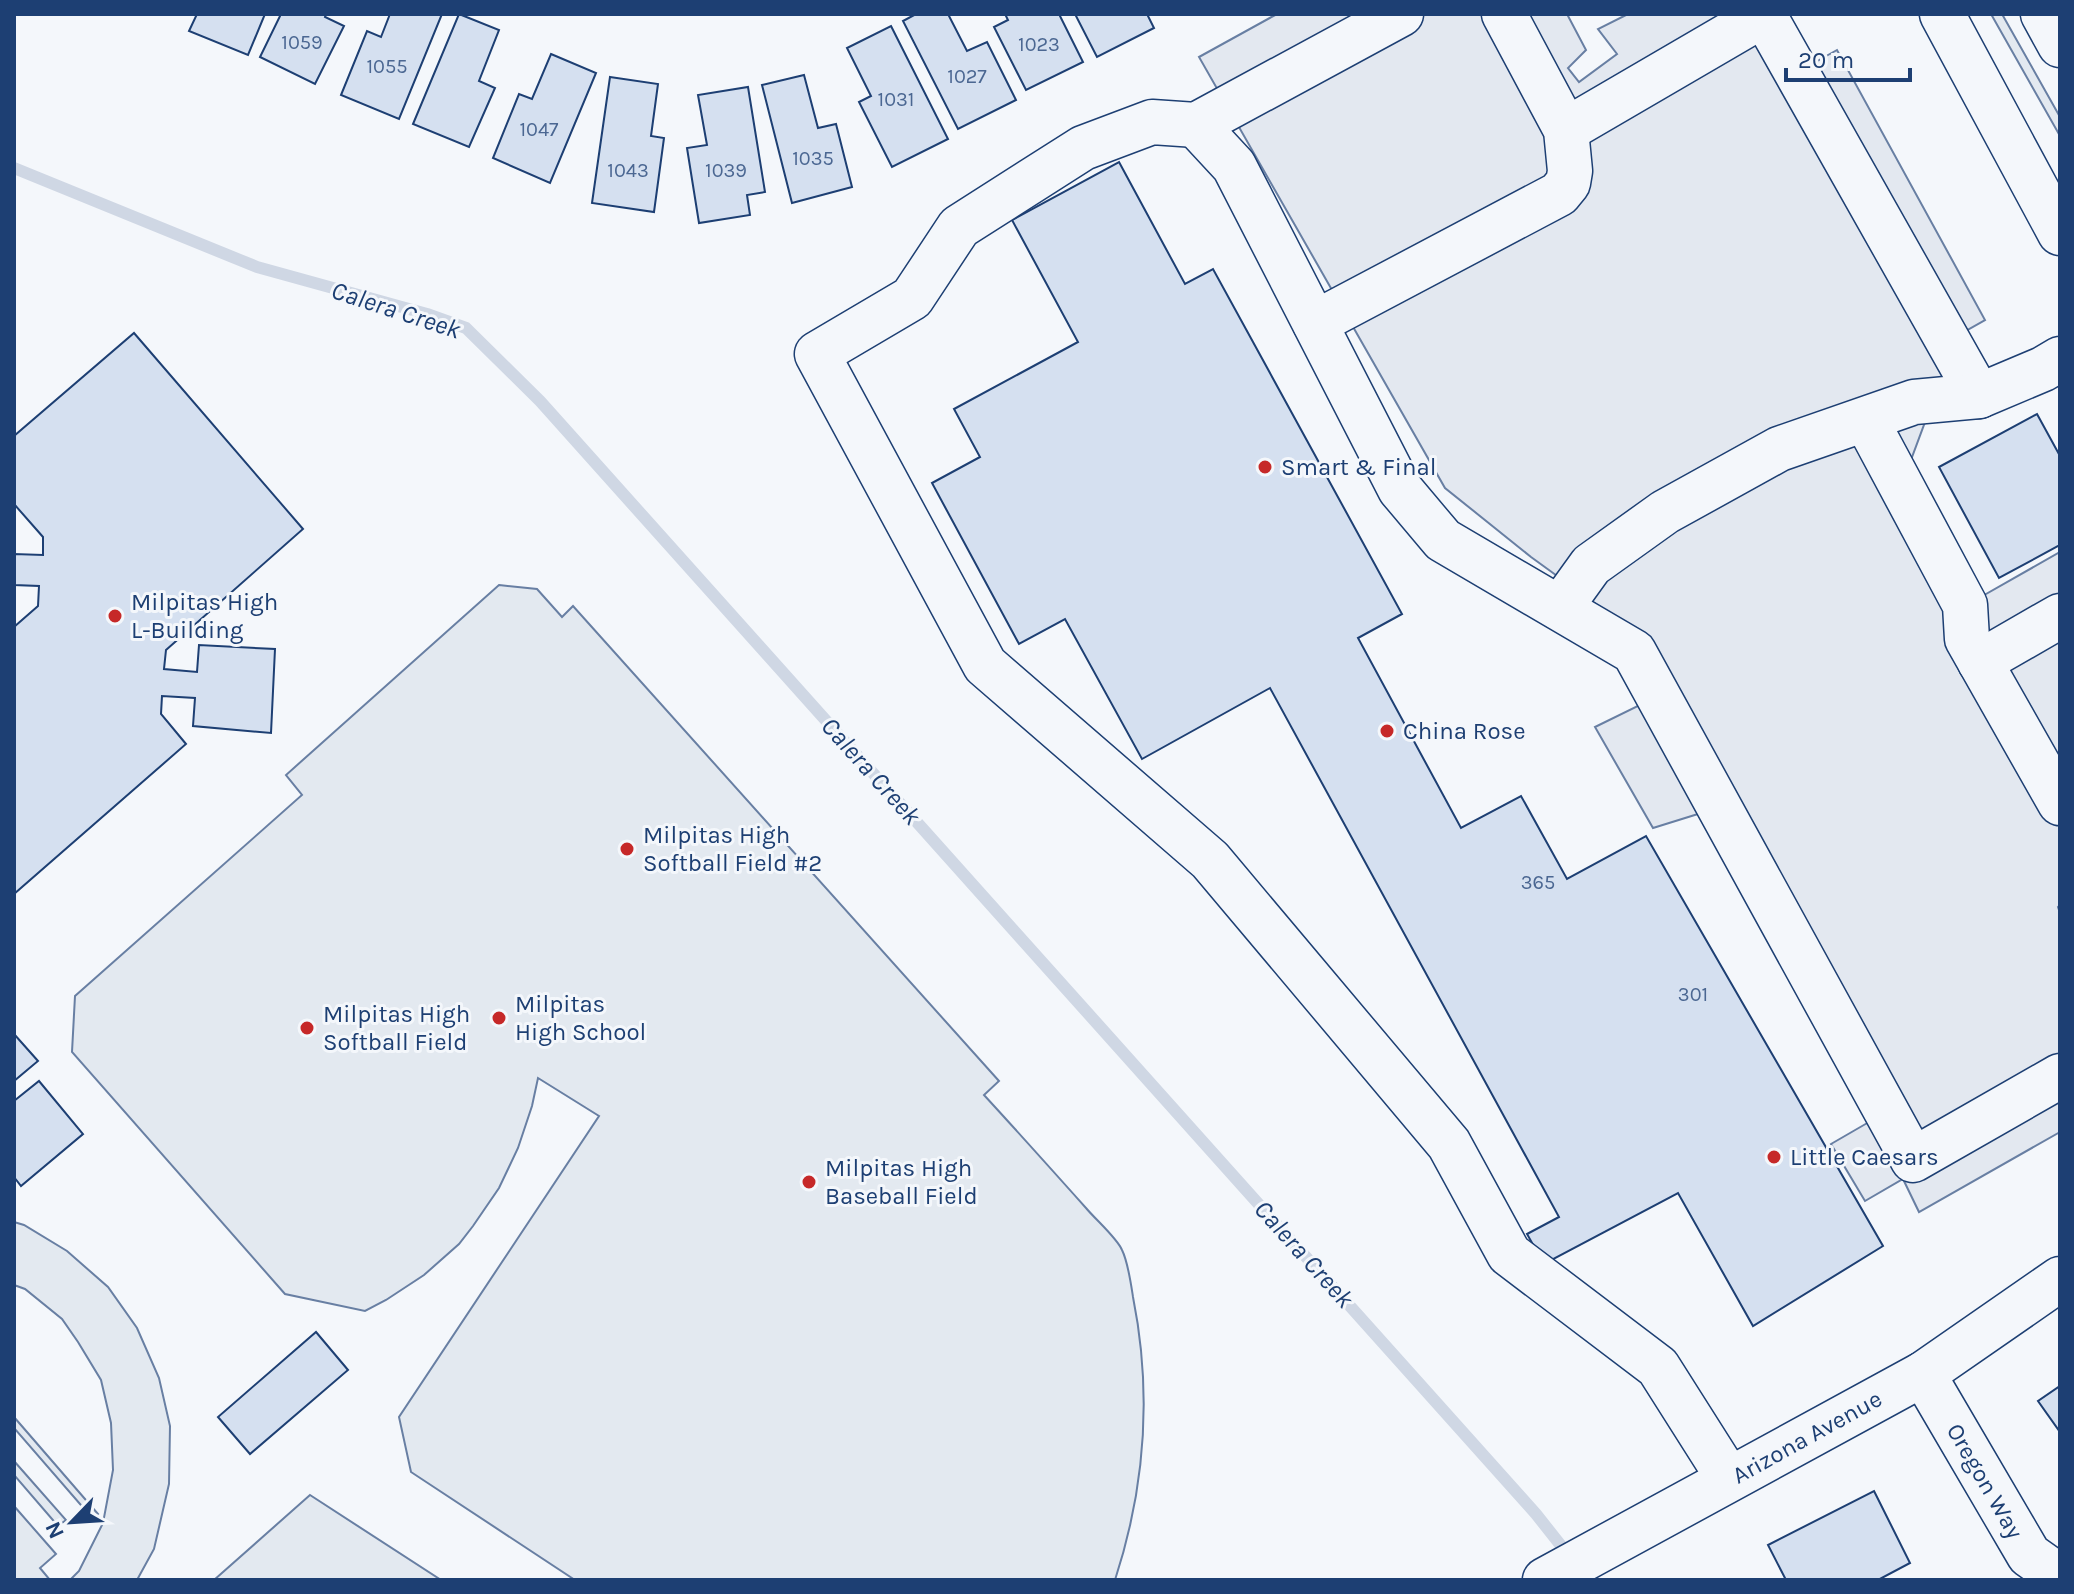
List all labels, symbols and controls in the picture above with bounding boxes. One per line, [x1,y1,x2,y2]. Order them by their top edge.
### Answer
house number: 1059 [281,31,323,54]
scale bar [1786,32,1910,82]
house number: 1023 [1018,33,1060,56]
text: 20 m [1798,46,1854,74]
house number: 1055 [366,55,408,78]
house number: 1027 [947,65,987,88]
house number: 1031 [878,88,914,111]
house number: 1047 [519,118,559,141]
house number: 1035 [792,147,834,170]
house number: 1043 [607,159,649,182]
house number: 1039 [705,159,747,182]
water label: Calera Creek [327,275,465,346]
place label: Smart & Final [1281,453,1436,481]
marker: Smart & Final [1256,458,1274,476]
place label: Milpitas High L-Building [131,588,278,644]
marker: Milpitas High L-Building [106,607,124,625]
water label: Calera Creek [815,711,928,832]
place label: China Rose [1403,717,1526,745]
marker: China Rose [1378,722,1396,740]
place label: Milpitas High Softball Field #2 [643,821,822,877]
marker: Milpitas High Softball Field #2 [618,840,636,858]
house number: 365 [1521,871,1555,894]
house number: 301 [1678,983,1708,1006]
place label: Milpitas High School [515,990,646,1046]
place label: Milpitas High Softball Field [323,1000,470,1056]
marker: Milpitas High School [490,1009,508,1027]
marker: Milpitas High Softball Field [298,1019,316,1037]
place label: Little Caesars [1790,1143,1939,1171]
marker: Little Caesars [1765,1148,1783,1166]
place label: Milpitas High Baseball Field [825,1154,978,1210]
marker: Milpitas High Baseball Field [800,1173,818,1191]
water label: Calera Creek [1248,1194,1361,1315]
street label: Arizona Avenue [1727,1384,1887,1490]
street label: Oregon Way [1941,1418,2029,1544]
north arrow [32,1482,112,1562]
text: N [40,1517,70,1543]

